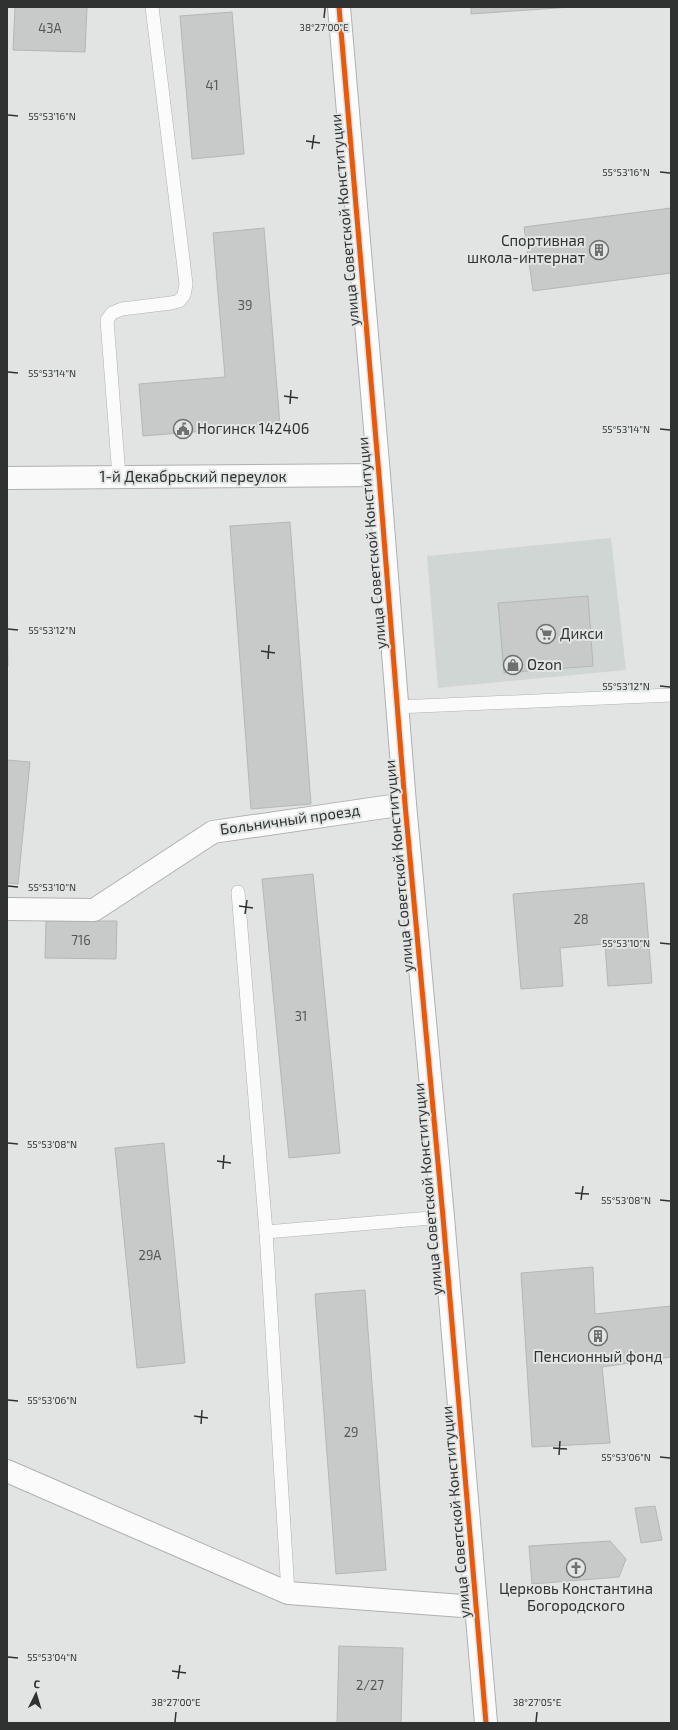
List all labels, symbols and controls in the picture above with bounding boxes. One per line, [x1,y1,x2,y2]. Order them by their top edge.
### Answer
house number: 43А [38,20,62,36]
text: 38°27'00"E [299,21,349,33]
house number: 41 [205,77,219,93]
text: 55°53'16"N [28,110,76,122]
street label: улица Советской Конституции [326,113,363,327]
text: 55°53'16"N [602,166,650,178]
place label: Спортивная школа-интернат [467,231,585,266]
building icon: Спортивная школа-интернат [588,239,610,261]
house number: 39 [238,297,252,313]
text: 55°53'14"N [28,367,76,379]
public building icon: Ногинск 142406 [172,418,194,440]
place label: Ногинск 142406 [197,419,309,437]
text: 55°53'14"N [602,423,650,435]
street label: улица Советской Конституции [353,436,390,650]
street label: 1-й Декабрьский переулок [99,467,287,486]
supermarket icon: Дикси [535,623,557,645]
text: 55°53'12"N [28,624,76,636]
place label: Дикси [560,624,603,642]
shop icon: Ozon [502,654,524,676]
place label: Ozon [527,655,562,673]
text: 55°53'12"N [602,680,650,692]
street label: улица Советской Конституции [380,759,417,973]
street label: Больничный проезд [219,800,361,838]
text: 55°53'10"N [28,881,76,893]
house number: 28 [573,911,589,927]
house number: 716 [71,932,91,948]
text: 55°53'10"N [602,937,650,949]
house number: 31 [295,1008,307,1024]
street label: улица Советской Конституции [409,1082,446,1296]
text: 55°53'08"N [27,1138,77,1150]
text: 55°53'08"N [601,1194,651,1206]
house number: 29А [139,1247,161,1263]
building icon: Пенсионный фонд [587,1325,609,1347]
place label: Пенсионный фонд [534,1347,663,1365]
text: 55°53'06"N [27,1394,77,1406]
street label: улица Советской Конституции [437,1405,474,1619]
house number: 29 [344,1424,358,1440]
text: 55°53'06"N [601,1451,651,1463]
church icon: Церковь Константина Богородского [565,1557,587,1579]
place label: Церковь Константина Богородского [499,1579,653,1614]
text: 55°53'04"N [27,1651,77,1663]
north arrow [16,1674,56,1714]
text: С [33,1677,41,1690]
house number: 2/27 [356,1677,384,1693]
text: 38°27'00"E [151,1696,201,1708]
text: 38°27'05"E [513,1696,562,1708]

